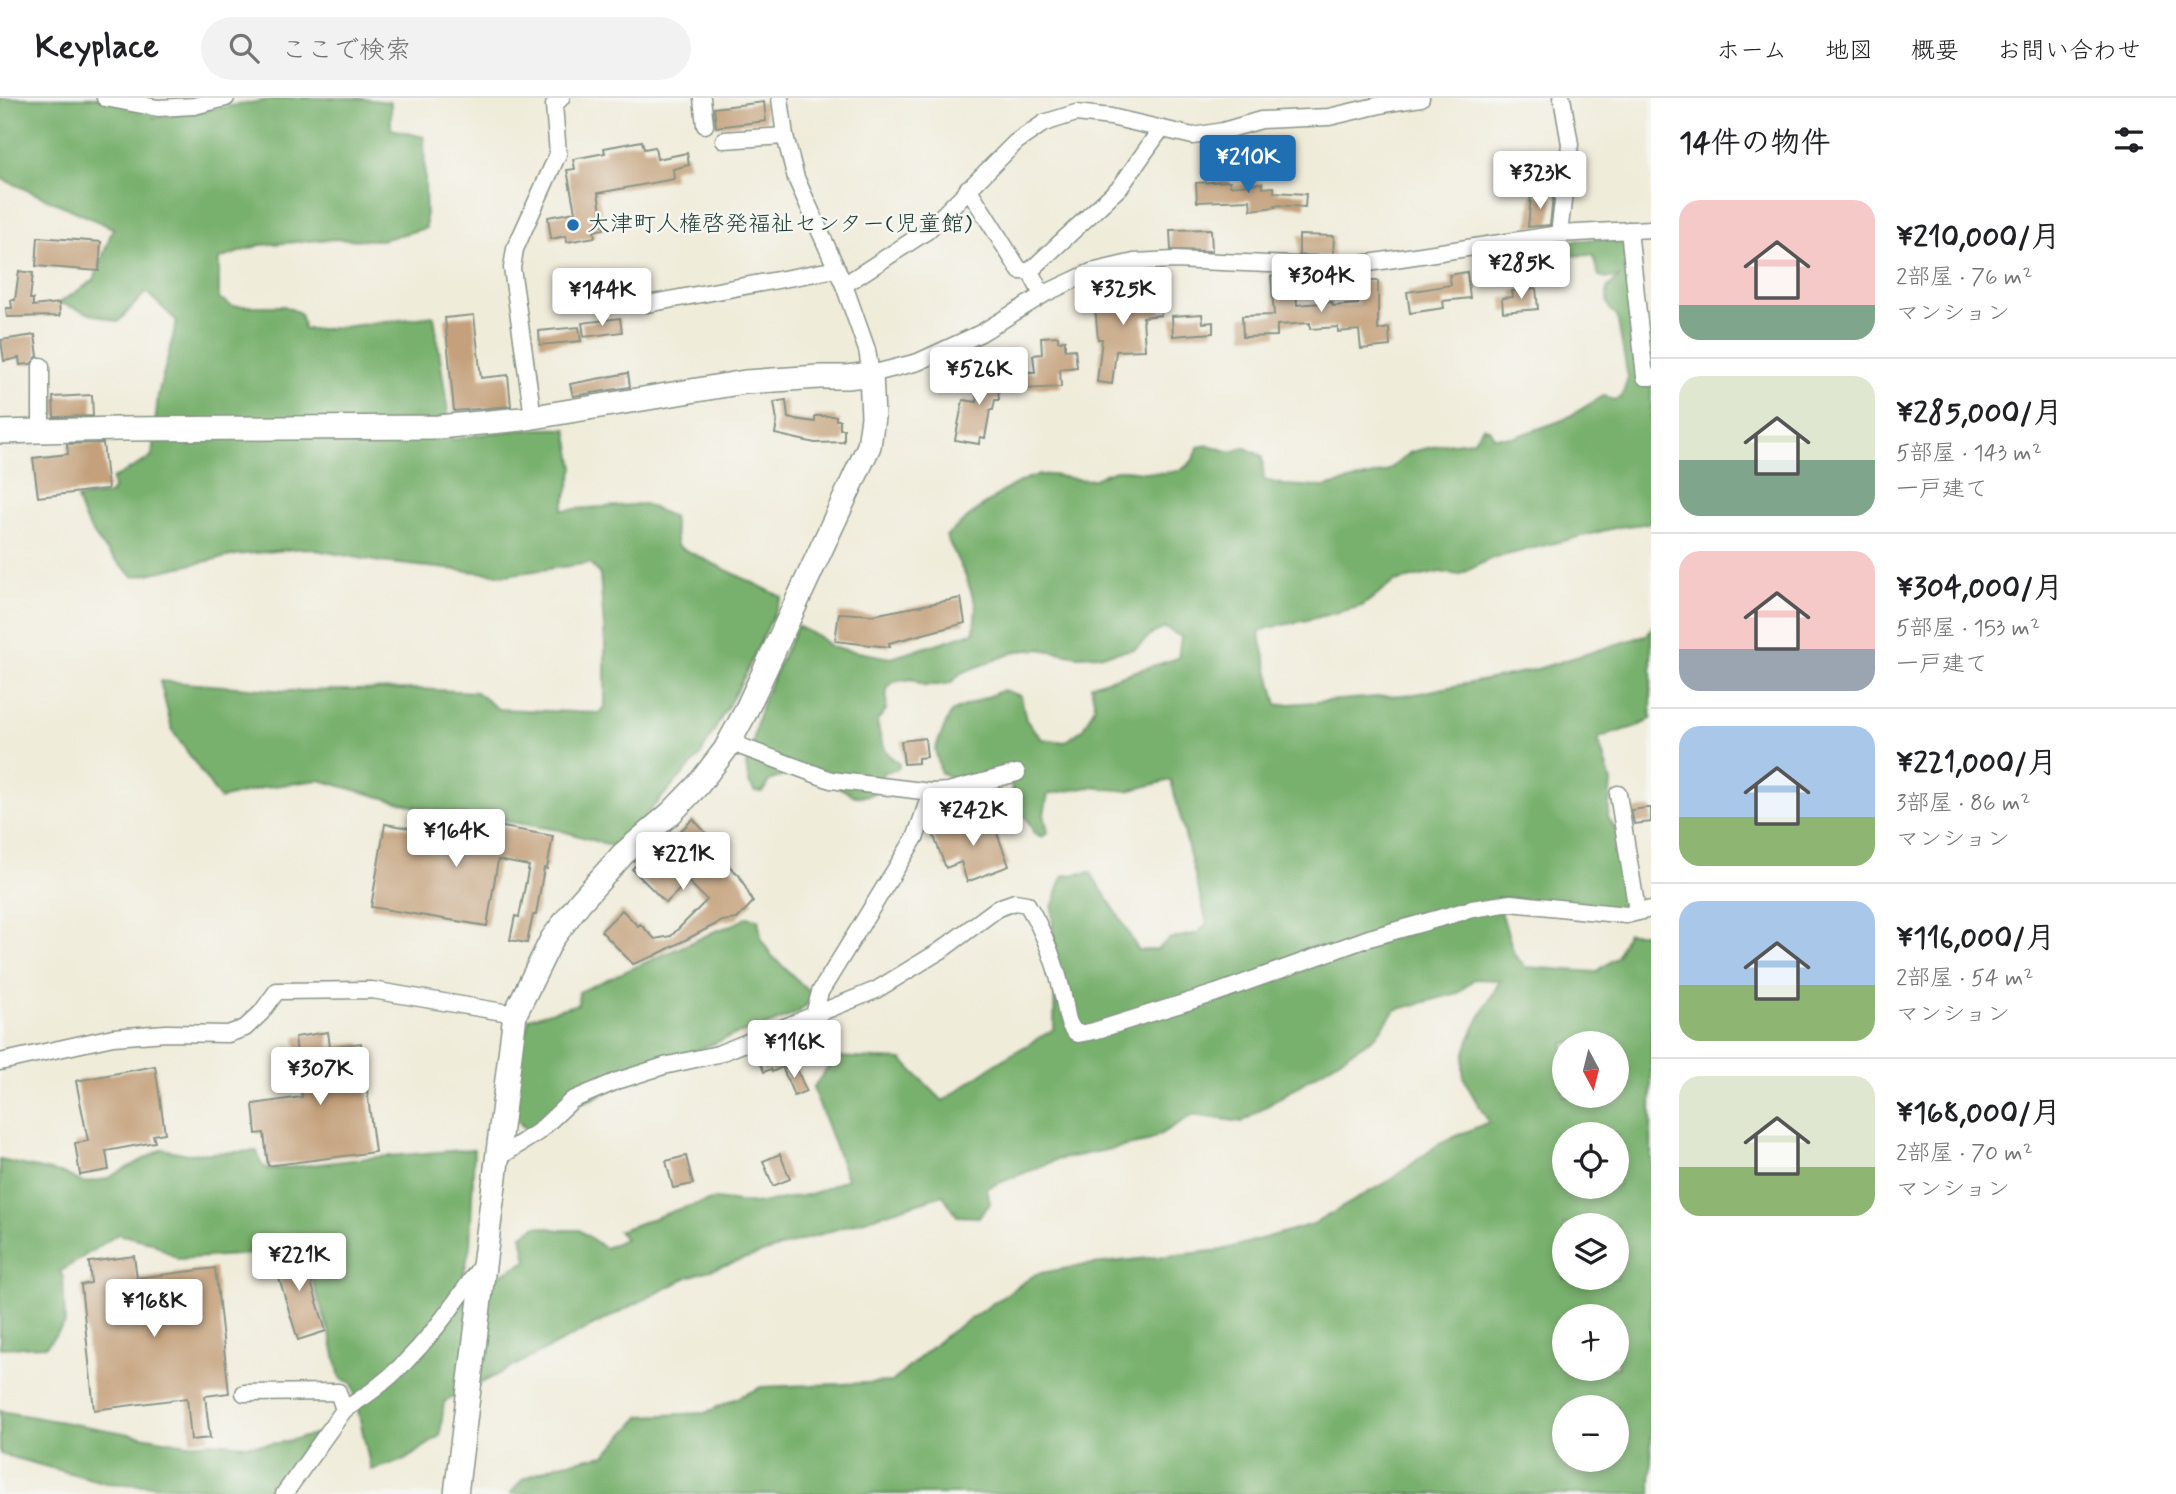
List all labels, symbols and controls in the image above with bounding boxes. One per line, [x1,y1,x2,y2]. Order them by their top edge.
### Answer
search box [201,17,691,80]
text: Keyplace [35,26,159,70]
icon: search [225,29,263,67]
text: ここで検索 [281,34,411,68]
text: ホーム [1716,36,1787,67]
text: 地図 [1825,36,1873,67]
text: 概要 [1911,36,1959,67]
text: お問い合わせ [1997,36,2141,67]
icon: filters [2110,121,2148,159]
text: 14件の物件 [1679,124,1831,163]
pin: ¥210K [1199,136,1297,195]
text: ¥210K [1216,143,1280,173]
pin: ¥323K [1491,152,1589,211]
text: ¥323K [1509,159,1571,189]
place label: 大津町人権啓発福祉センター(児童館) [587,210,972,240]
marker: 大津町人権啓発福祉センター(児童館) [565,217,581,233]
text: ¥210,000/月 [1896,218,2060,257]
icon: home [1735,228,1819,312]
pin: ¥285K [1472,242,1570,301]
text: ¥285K [1488,249,1554,279]
pin: ¥304K [1272,254,1370,314]
text: ¥304K [1288,262,1354,292]
text: 2部屋 · 76 m² [1896,263,2032,293]
pin: ¥144K [553,268,651,328]
pin: ¥325K [1074,268,1172,327]
text: ¥325K [1091,275,1155,305]
text: ¥144K [568,276,636,306]
text: マンション [1896,299,2010,329]
pin: ¥526K [930,348,1028,407]
text: ¥526K [946,355,1012,385]
text: ¥285,000/月 [1896,394,2063,433]
icon: home [1735,404,1819,488]
text: 5部屋 · 143 m² [1896,439,2042,469]
text: 一戸建て [1896,475,1988,505]
text: ¥304,000/月 [1896,569,2063,608]
icon: home [1735,579,1819,663]
text: 5部屋 · 153 m² [1896,614,2040,644]
text: 一戸建て [1896,650,1988,680]
text: ¥221,000/月 [1896,744,2057,783]
icon: home [1735,754,1819,838]
pin: ¥242K [924,788,1022,848]
text: 3部屋 · 86 m² [1896,789,2030,819]
text: ¥242K [939,796,1007,826]
pin: ¥164K [407,810,505,869]
text: ¥164K [423,817,489,847]
text: マンション [1896,825,2010,855]
pin: ¥221K [634,832,732,892]
text: ¥221K [652,840,714,870]
text: ¥116,000/月 [1896,919,2055,958]
icon: home [1735,929,1819,1013]
text: 2部屋 · 54 m² [1896,964,2033,994]
text: マンション [1896,1000,2010,1030]
pin: ¥116K [745,1020,843,1080]
text: ¥116K [764,1028,824,1058]
north arrow [1552,1031,1629,1108]
map controls [1552,1031,1629,1472]
pin: ¥307K [271,1048,369,1107]
text: ¥307K [287,1055,353,1085]
text: ¥168,000/月 [1896,1094,2061,1133]
icon: home [1735,1104,1819,1188]
button: locate [1552,1122,1629,1199]
text: 2部屋 · 70 m² [1896,1139,2033,1169]
text: マンション [1896,1175,2010,1205]
button: layers [1552,1213,1629,1290]
pin: ¥221K [250,1234,348,1293]
text: ¥221K [268,1241,330,1271]
pin: ¥168K [105,1280,203,1339]
text: ¥168K [122,1287,186,1317]
button: + [1552,1304,1629,1381]
button: − [1552,1395,1629,1472]

